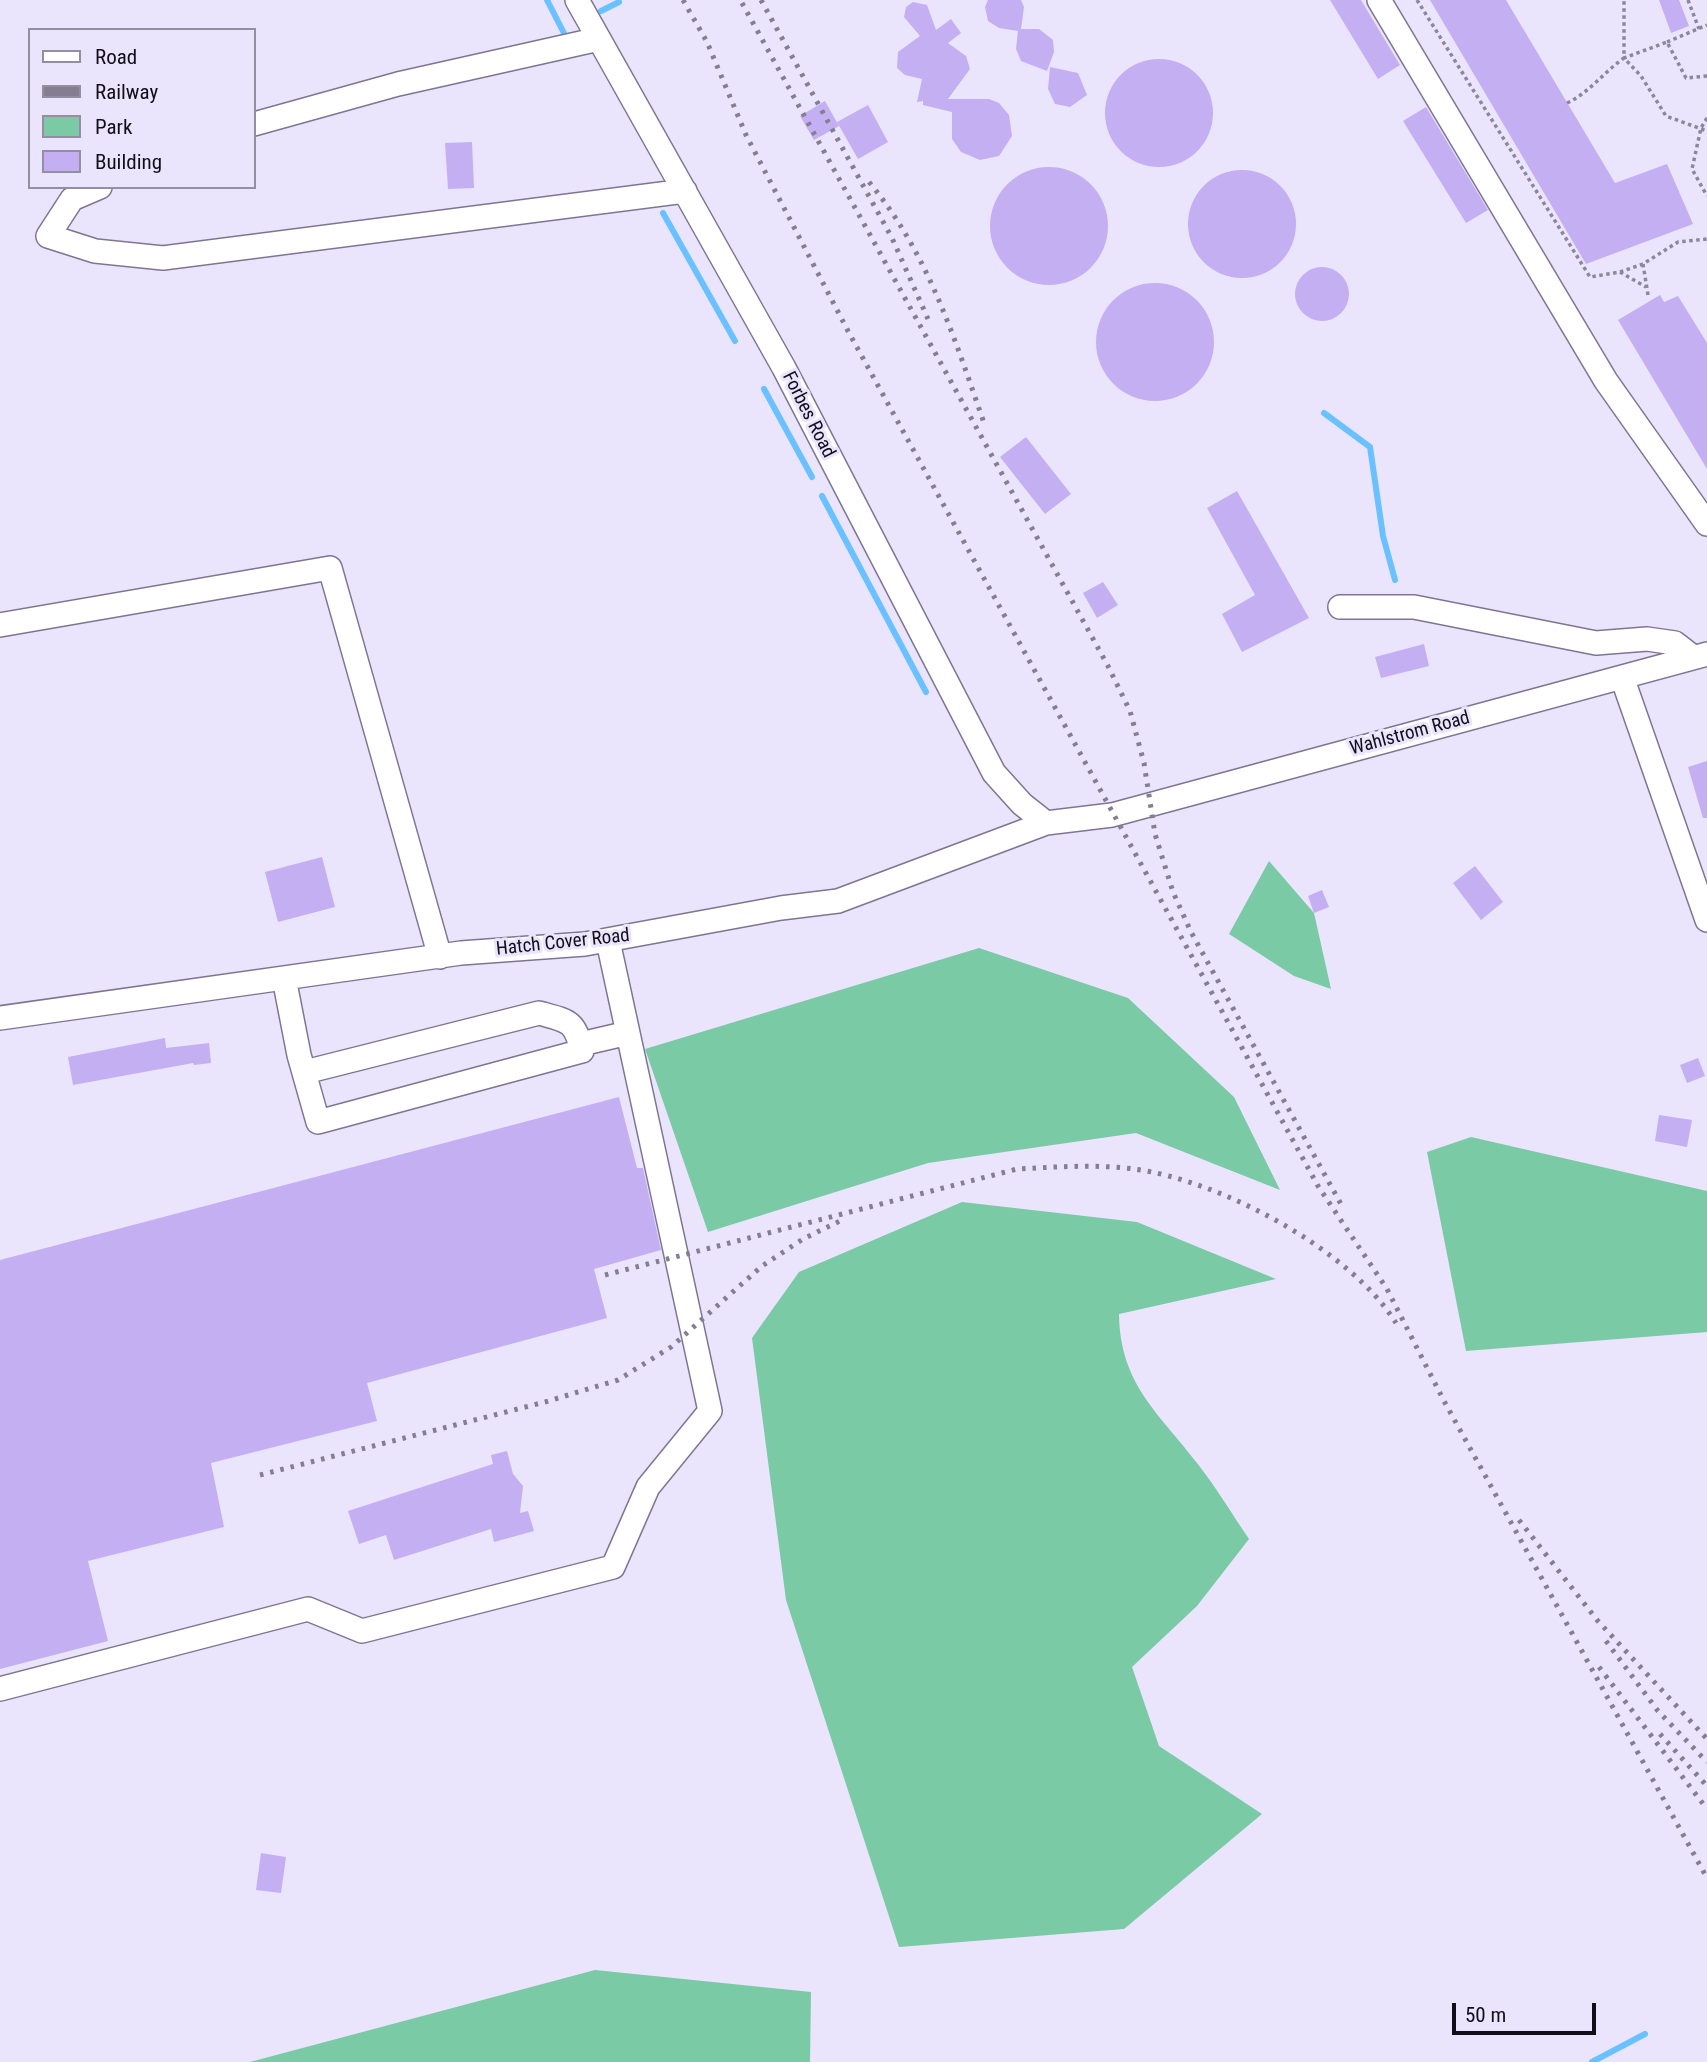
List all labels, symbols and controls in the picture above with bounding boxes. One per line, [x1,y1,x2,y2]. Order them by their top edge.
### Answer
legend [28,28,256,189]
text: Road [95,45,137,69]
text: Railway [95,80,158,104]
text: Park [95,115,132,139]
text: Building [95,150,162,174]
street label: Forbes Road [777,368,839,462]
street label: Wahlstrom Road [1348,707,1472,761]
street label: Hatch Cover Road [495,925,631,961]
scale bar [1455,1988,1598,2032]
text: 50 m [1465,2003,1506,2027]

